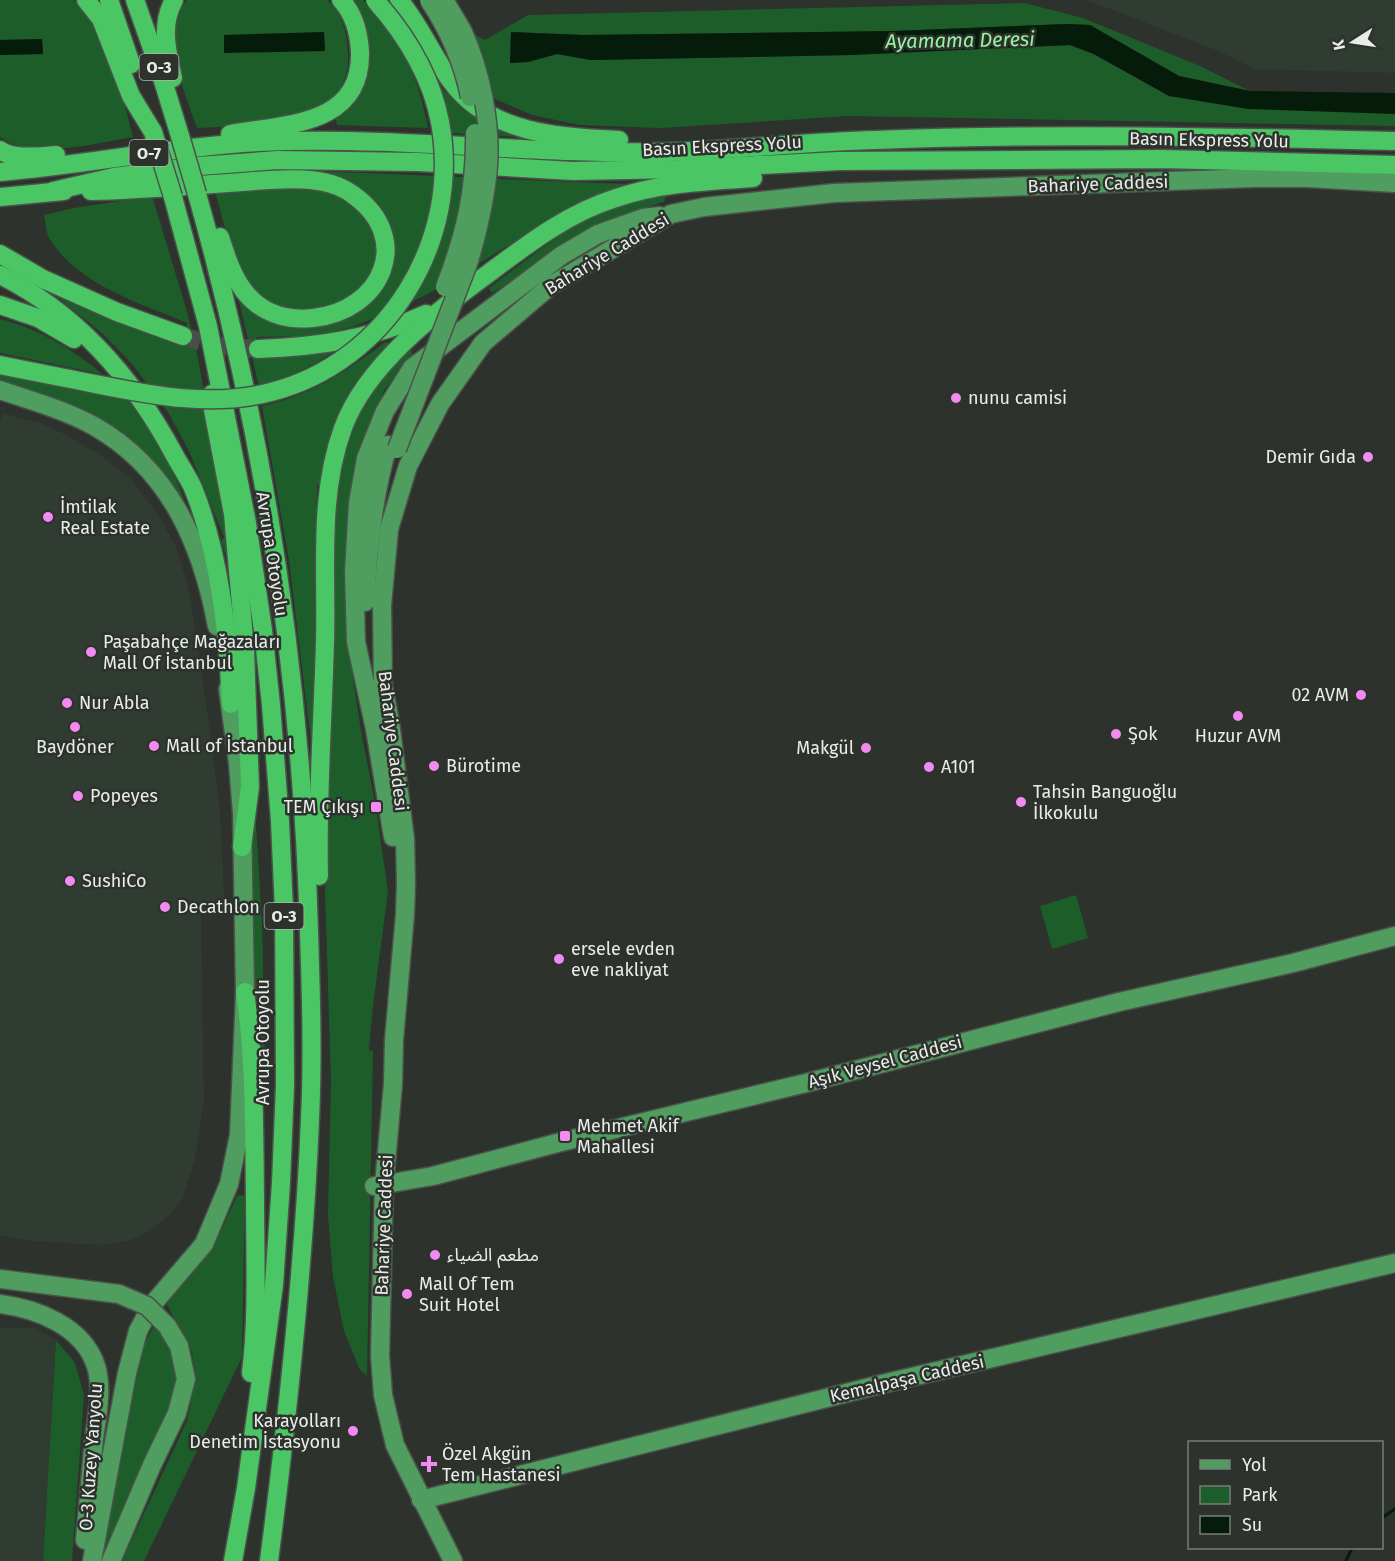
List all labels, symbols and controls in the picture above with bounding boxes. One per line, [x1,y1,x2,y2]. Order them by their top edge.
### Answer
north arrow [1323,12,1383,72]
water label: Ayamama Deresi [884,27,1035,53]
text: K [1328,37,1349,52]
road number: O-3 [140,54,178,80]
street label: Basın Ekspress Yolu [1129,128,1289,152]
street label: Basın Ekspress Yolu [642,131,802,161]
road number: O-7 [130,140,168,166]
street label: Bahariye Caddesi [1027,171,1169,197]
street label: Bahariye Caddesi [541,208,673,300]
place label: nunu camisi [968,387,1067,409]
marker: nunu camisi [949,391,963,405]
place label: Demir Gıda [1265,446,1356,468]
marker: Demir Gıda [1361,450,1375,464]
street label: Avrupa Otoyolu [251,490,293,618]
place label: İmtilak Real Estate [60,496,150,539]
marker: İmtilak Real Estate [41,510,55,524]
place label: Paşabahçe Mağazaları Mall Of İstanbul [103,631,280,674]
marker: Paşabahçe Mağazaları Mall Of İstanbul [84,645,98,659]
street label: Bahariye Caddesi [373,670,413,812]
place label: 02 AVM [1292,684,1349,706]
marker: 02 AVM [1354,688,1368,702]
place label: Nur Abla [79,692,149,714]
marker: Nur Abla [60,696,74,710]
marker: Huzur AVM [1231,709,1245,723]
marker: Baydöner [68,720,82,734]
place label: Şok [1128,723,1158,745]
place label: Huzur AVM [1195,725,1281,747]
marker: Şok [1109,727,1123,741]
place label: Mall of İstanbul [166,735,293,757]
place label: Baydöner [36,736,114,758]
place label: Makgül [796,737,854,759]
marker: Mall of İstanbul [147,739,161,753]
marker: Makgül [859,741,873,755]
place label: Bürotime [446,755,521,777]
place label: A101 [941,756,976,778]
marker: Bürotime [427,759,441,773]
marker: A101 [922,760,936,774]
place label: Tahsin Banguoğlu İlkokulu [1033,781,1177,824]
place label: Popeyes [90,785,158,807]
marker: Popeyes [71,789,85,803]
marker: Tahsin Banguoğlu İlkokulu [1014,795,1028,809]
place label: TEM Çıkışı [284,796,364,818]
marker: TEM Çıkışı [369,800,383,814]
place label: SushiCo [82,870,147,892]
marker: SushiCo [63,874,77,888]
place label: Decathlon [177,896,260,918]
marker: Decathlon [158,900,172,914]
road number: O-3 [264,903,304,929]
place label: ersele evden eve nakliyat [571,938,675,981]
marker: ersele evden eve nakliyat [552,952,566,966]
street label: Avrupa Otoyolu [252,979,274,1105]
street label: Aşık Veysel Caddesi [806,1031,964,1093]
place label: Mehmet Akif Mahallesi [577,1115,680,1158]
marker: Mehmet Akif Mahallesi [558,1129,572,1143]
street label: Bahariye Caddesi [371,1154,397,1296]
place label: مطعم الضياء [447,1244,539,1268]
marker: مطعم الضياء [428,1248,442,1262]
place label: Mall Of Tem Suit Hotel [419,1273,515,1316]
marker: Mall Of Tem Suit Hotel [400,1287,414,1301]
street label: Kemalpaşa Caddesi [828,1351,986,1407]
street label: O-3 Kuzey Yanyolu [75,1382,107,1532]
place label: Karayolları Denetim İstasyonu [189,1410,341,1453]
marker: Karayolları Denetim İstasyonu [346,1424,360,1438]
legend [1188,1441,1383,1549]
place label: Özel Akgün Tem Hastanesi [442,1443,561,1486]
text: Yol [1242,1454,1267,1476]
marker: Özel Akgün Tem Hastanesi [420,1455,438,1473]
text: Park [1242,1484,1278,1506]
text: Su [1242,1514,1262,1536]

